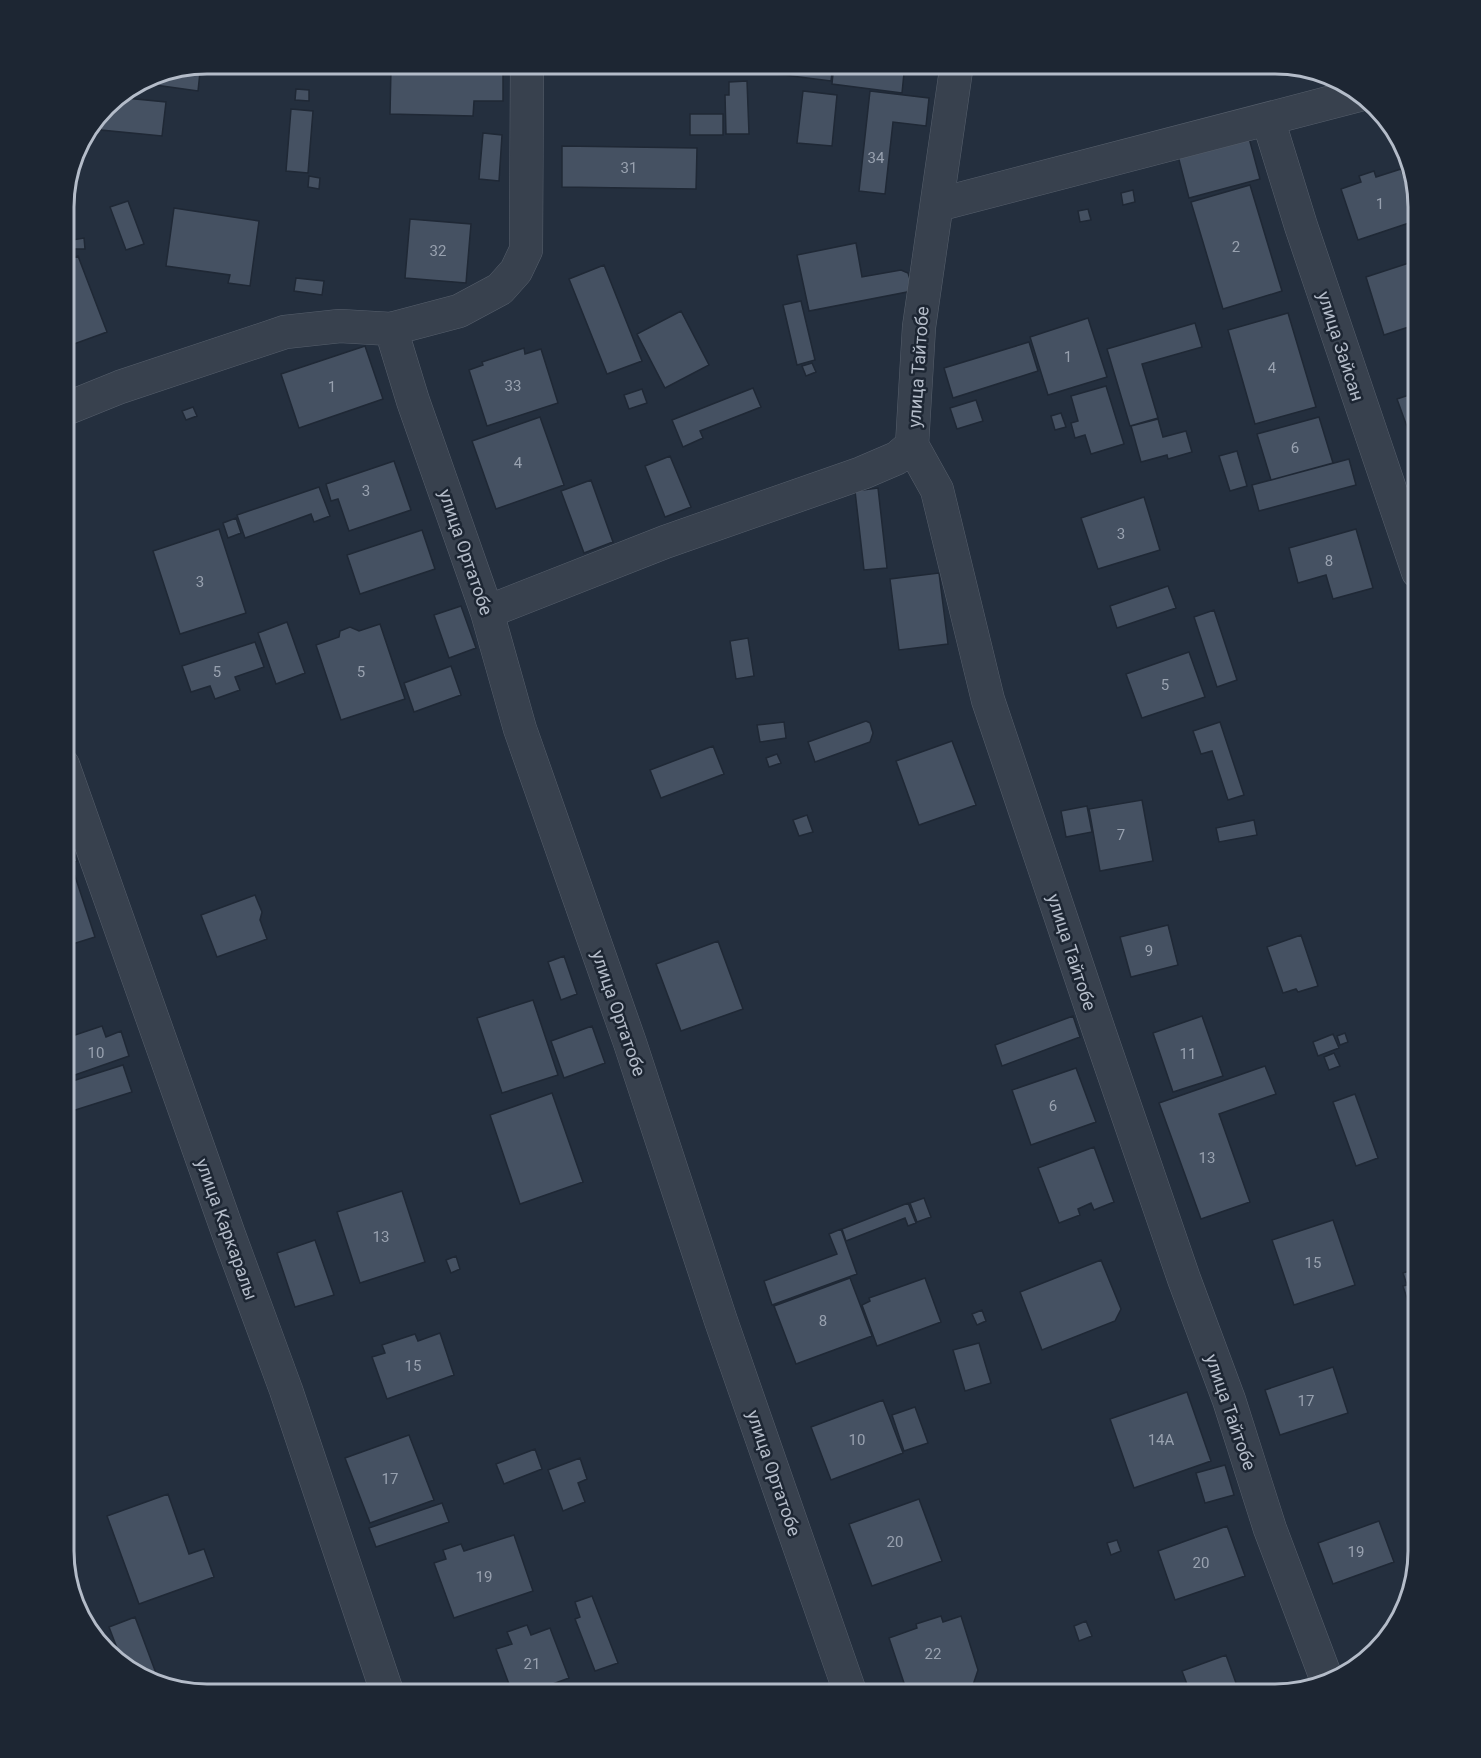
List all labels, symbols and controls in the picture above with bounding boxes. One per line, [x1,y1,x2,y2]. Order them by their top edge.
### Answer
house number: 34 [868,149,885,167]
house number: 31 [621,159,637,177]
house number: 1 [1376,195,1384,213]
house number: 2 [1232,238,1240,256]
house number: 32 [430,242,446,260]
street label: улица Зайсан [1313,288,1369,404]
street label: улица Тайтобе [903,306,933,428]
house number: 1 [1064,348,1072,366]
house number: 4 [1268,359,1277,377]
house number: 33 [505,377,521,395]
house number: 1 [328,378,336,396]
house number: 6 [1291,439,1299,457]
house number: 4 [514,454,523,472]
house number: 3 [362,482,370,500]
street label: улица Ортатобе [435,486,497,618]
house number: 3 [1117,525,1125,543]
house number: 8 [1325,552,1333,570]
house number: 3 [196,573,204,591]
house number: 5 [213,663,221,681]
house number: 5 [357,663,365,681]
house number: 5 [1161,676,1169,694]
house number: 7 [1117,826,1125,844]
street label: улица Тайтобе [1043,891,1101,1013]
house number: 9 [1145,942,1153,960]
street label: улица Ортатобе [588,947,650,1079]
house number: 10 [88,1044,104,1062]
house number: 11 [1180,1045,1196,1063]
house number: 6 [1049,1097,1057,1115]
house number: 13 [1199,1149,1215,1167]
street label: улица Каркаралы [192,1155,262,1303]
house number: 13 [373,1228,389,1246]
house number: 15 [1305,1254,1321,1272]
house number: 8 [819,1312,827,1330]
street label: улица Тайтобе [1201,1351,1261,1473]
house number: 15 [405,1357,421,1375]
house number: 17 [1298,1392,1314,1410]
street label: улица Ортатобе [743,1407,805,1539]
house number: 10 [849,1431,865,1449]
house number: 14А [1148,1431,1175,1449]
house number: 17 [382,1470,398,1488]
house number: 20 [887,1533,903,1551]
house number: 19 [1348,1543,1364,1561]
house number: 20 [1193,1554,1209,1572]
house number: 19 [476,1568,492,1586]
house number: 22 [925,1645,941,1663]
house number: 21 [524,1655,540,1673]

